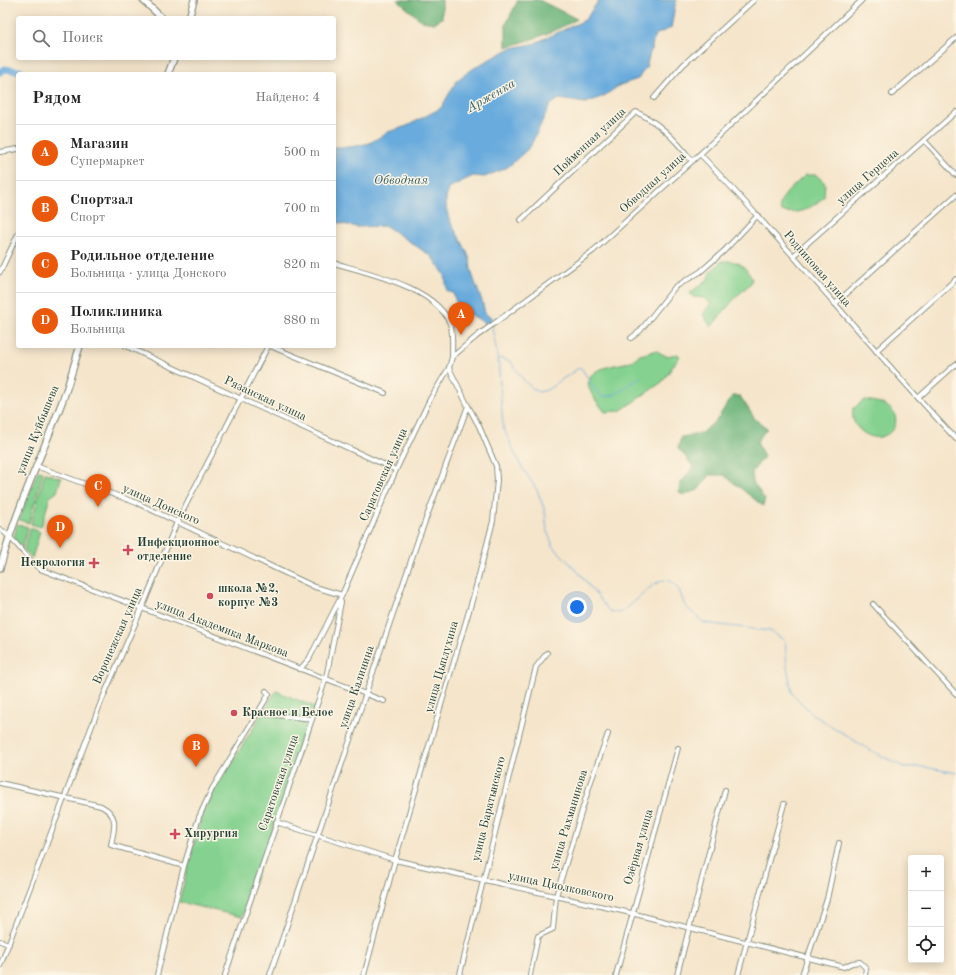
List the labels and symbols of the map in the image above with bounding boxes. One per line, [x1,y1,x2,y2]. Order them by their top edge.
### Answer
water label: Арженка [464,77,518,116]
street label: Пойменная улица [552,106,628,178]
street label: улица Герцена [835,147,901,207]
street label: Обводная улица [618,150,688,216]
water label: Обводная [374,174,428,187]
street label: Родниковая улица [781,229,853,309]
pin: A [448,302,474,335]
street label: Рязанская улица [222,375,308,423]
street label: улица Куйбышева [15,384,61,476]
street label: Саратовская улица [358,426,410,524]
pin: C [85,474,111,507]
street label: улица Донского [121,483,202,527]
pin: D [47,515,73,548]
place label: Инфекционное отделение [137,537,220,563]
marker: Инфекционное отделение [122,544,134,556]
place label: Неврология [20,557,85,569]
marker: Неврология [88,557,100,569]
place label: школа №2, корпус №3 [218,583,278,609]
street label: Воронежская улица [91,586,145,686]
marker: школа №2, корпус №3 [205,591,215,601]
your location [567,597,587,617]
street label: улица Академика Маркова [154,598,290,660]
street label: улица Цыплухина [423,620,461,714]
street label: улица Калинина [337,644,377,730]
place label: Красное и Белое [242,707,334,719]
marker: Красное и Белое [229,708,239,718]
street label: Саратовская улица [257,733,301,833]
pin: B [183,734,209,767]
street label: улица Баратынского [470,755,508,863]
street label: улица Рахманинова [548,768,590,872]
street label: Озёрная улица [622,808,656,886]
marker: Хирургия [169,828,181,840]
place label: Хирургия [184,828,238,840]
street label: улица Циолковского [507,870,615,904]

